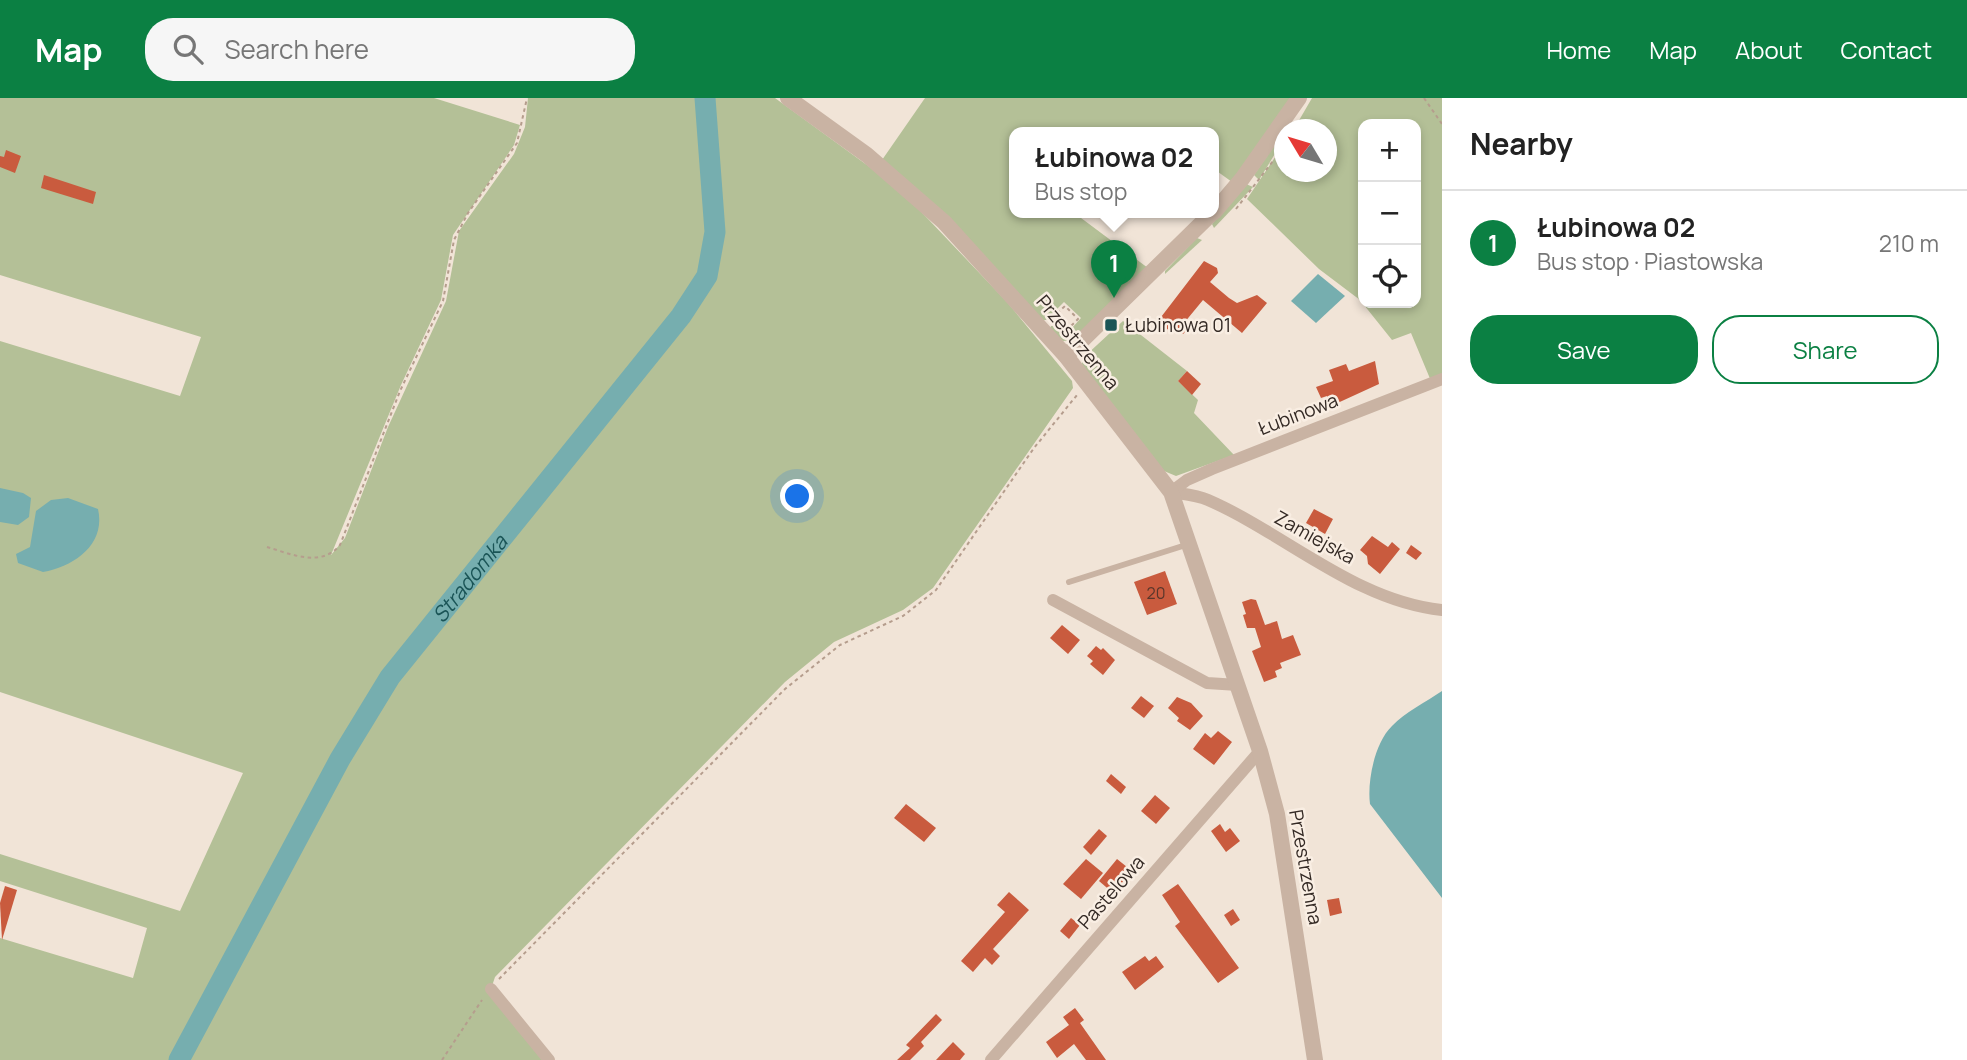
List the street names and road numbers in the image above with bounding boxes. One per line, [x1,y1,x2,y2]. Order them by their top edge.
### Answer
street label: Przestrzenna [1031,289,1125,395]
street label: Łubinowa [1254,387,1342,441]
street label: Zamiejska [1270,504,1360,570]
street label: Przestrzenna [1283,807,1329,927]
street label: Pastelowa [1072,850,1150,934]

